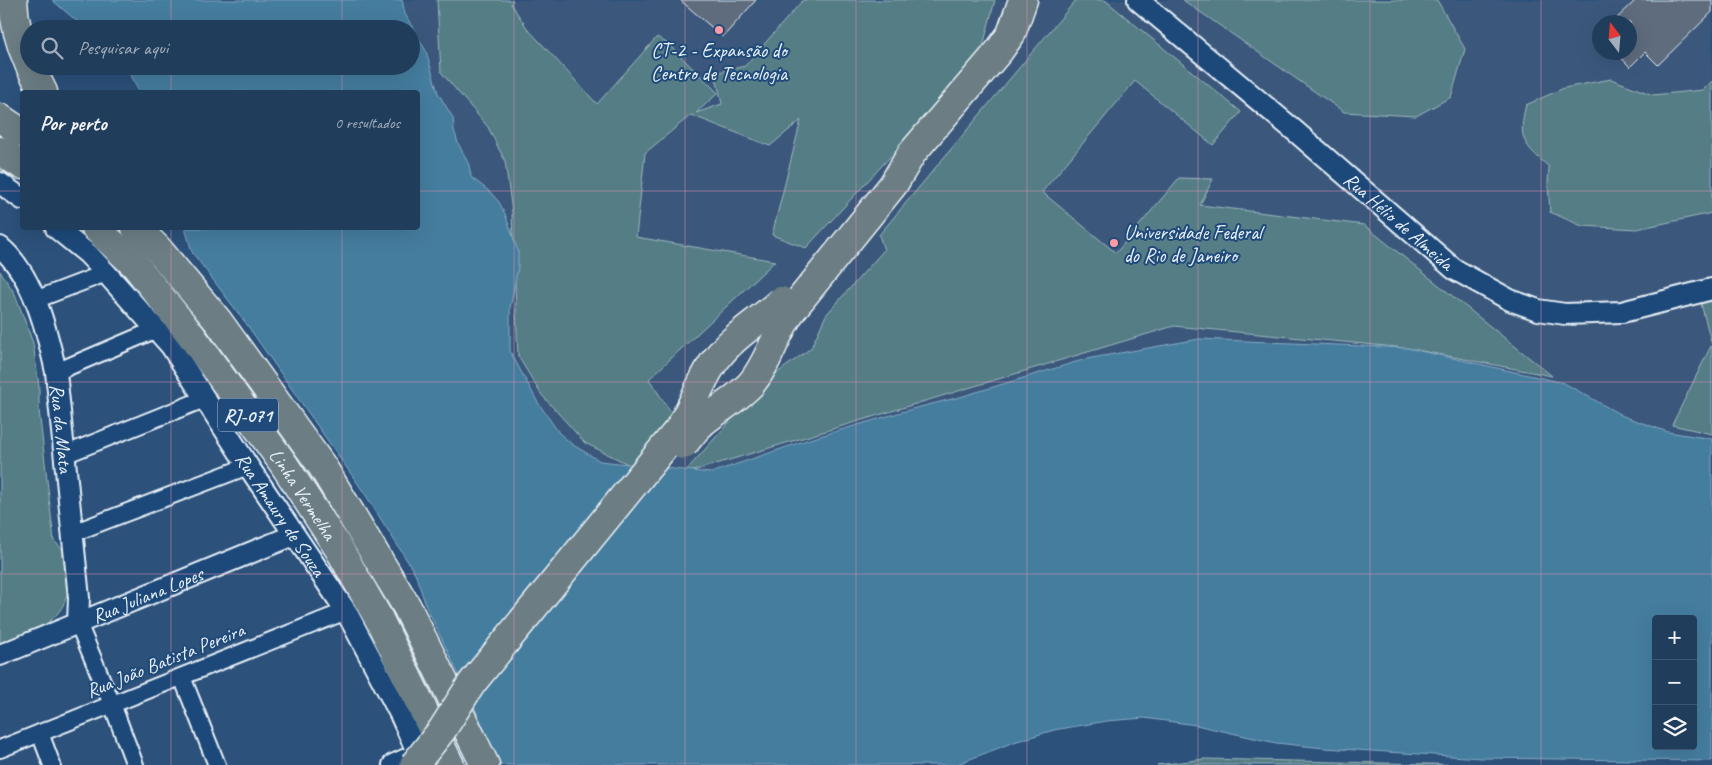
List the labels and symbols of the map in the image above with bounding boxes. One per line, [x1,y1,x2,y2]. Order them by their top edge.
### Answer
north arrow [1592,15,1637,60]
marker: CT-2 - Expansão do Centro de Tecnologia [713,24,725,36]
place label: CT-2 - Expansão do Centro de Tecnologia [651,38,789,86]
street label: Rua Hélio de Almeida [1338,167,1460,277]
place label: Universidade Federal do Rio de Janeiro [1124,220,1265,268]
marker: Universidade Federal do Rio de Janeiro [1108,237,1120,249]
street label: Rua da Mata [44,383,78,476]
road number: RJ-071 [218,398,278,432]
street label: Linha Vermelha [264,444,343,547]
street label: Rua Amaury de Souza [230,448,332,583]
street label: Rua Juliana Lopes [88,561,209,629]
street label: Rua João Batista Pereira [82,617,250,704]

